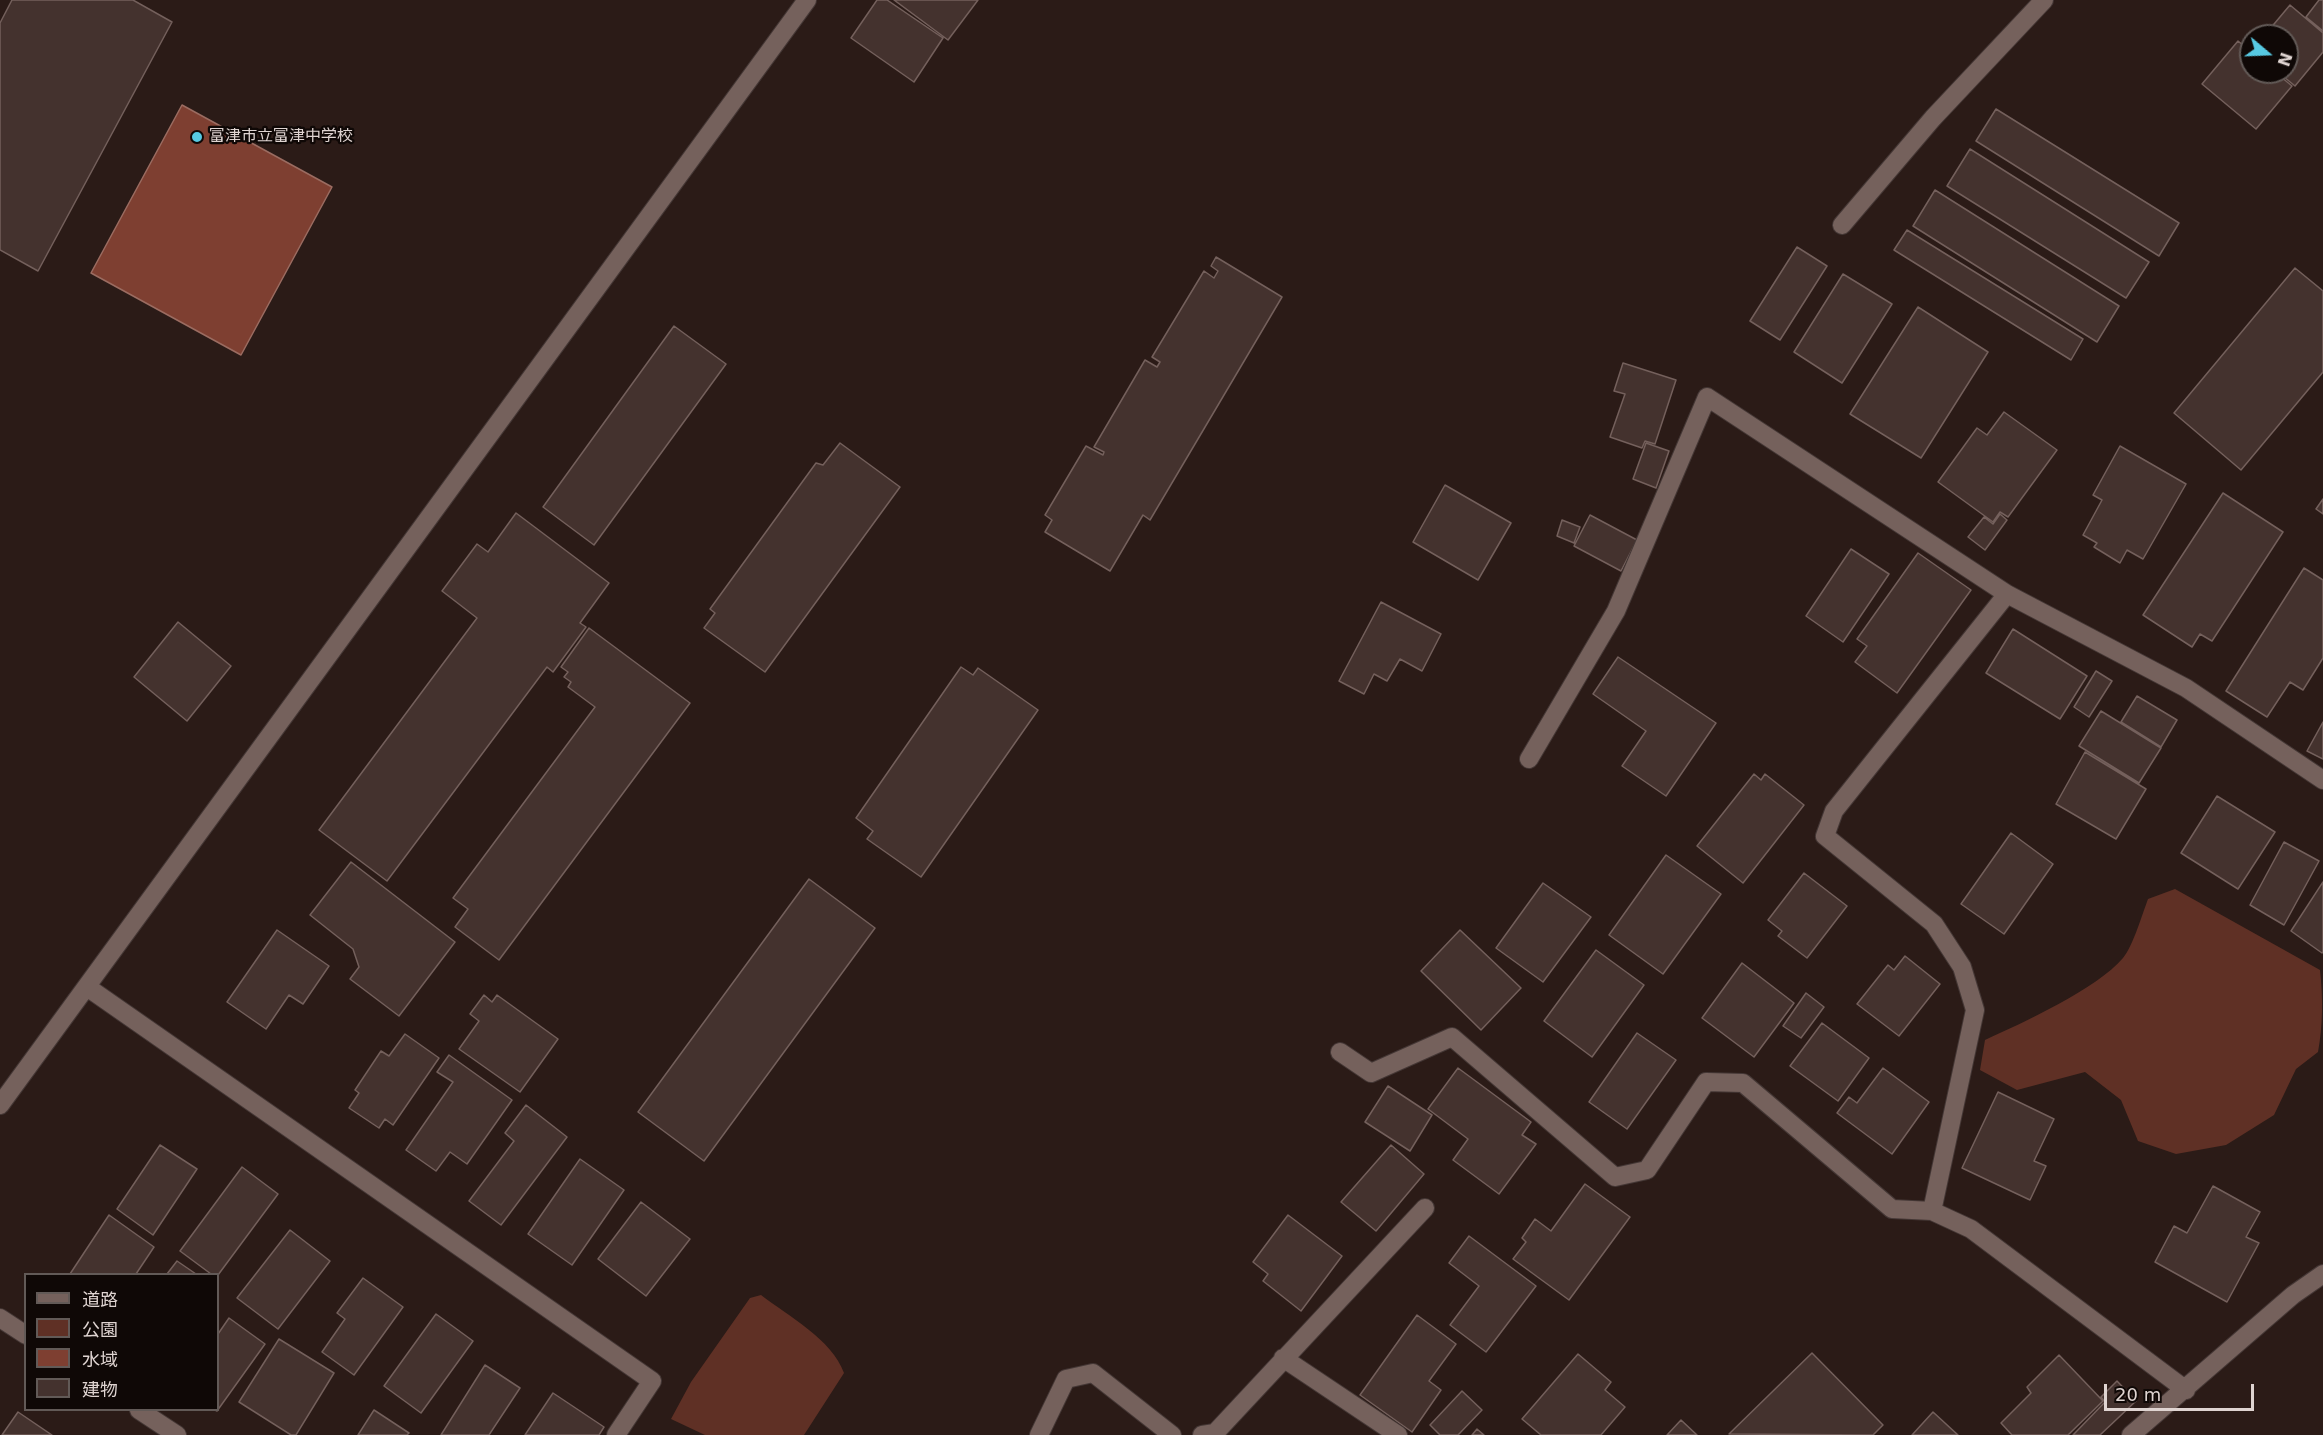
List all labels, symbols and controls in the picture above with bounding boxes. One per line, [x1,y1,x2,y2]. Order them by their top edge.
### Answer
north arrow [2239,24,2299,84]
text: N [2273,50,2296,69]
place label: 富津市立富津中学校 [209,127,353,147]
marker: 富津市立富津中学校 [190,130,204,144]
legend [24,1273,219,1411]
text: 道路 [82,1289,118,1310]
text: 公園 [82,1319,118,1340]
text: 水域 [82,1349,118,1370]
scale bar [2107,1372,2257,1410]
text: 建物 [82,1379,118,1400]
text: 20 m [2115,1384,2161,1405]

